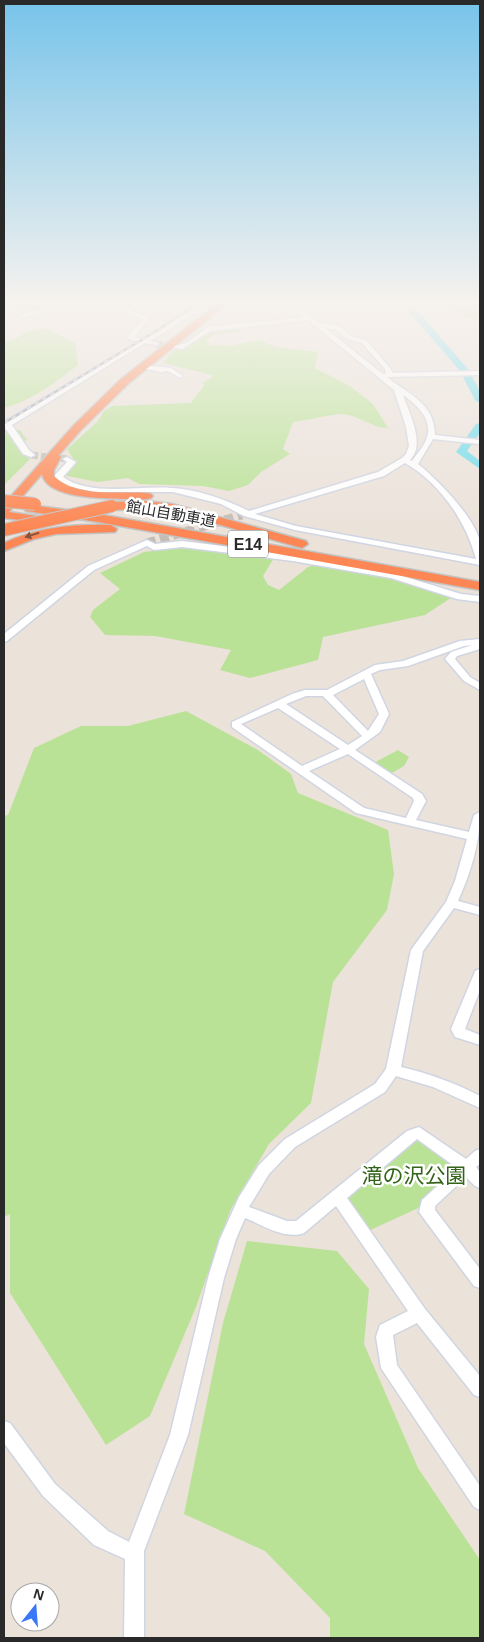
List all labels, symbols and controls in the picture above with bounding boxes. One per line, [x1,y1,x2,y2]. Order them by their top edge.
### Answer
street label: 館山自動車道 [125,497,217,530]
road number: E14 [228,530,268,558]
one-way arrow [25,532,40,540]
park label: 滝の沢公園 [362,1164,467,1187]
north arrow [10,1582,60,1632]
text: N [32,1585,46,1604]

